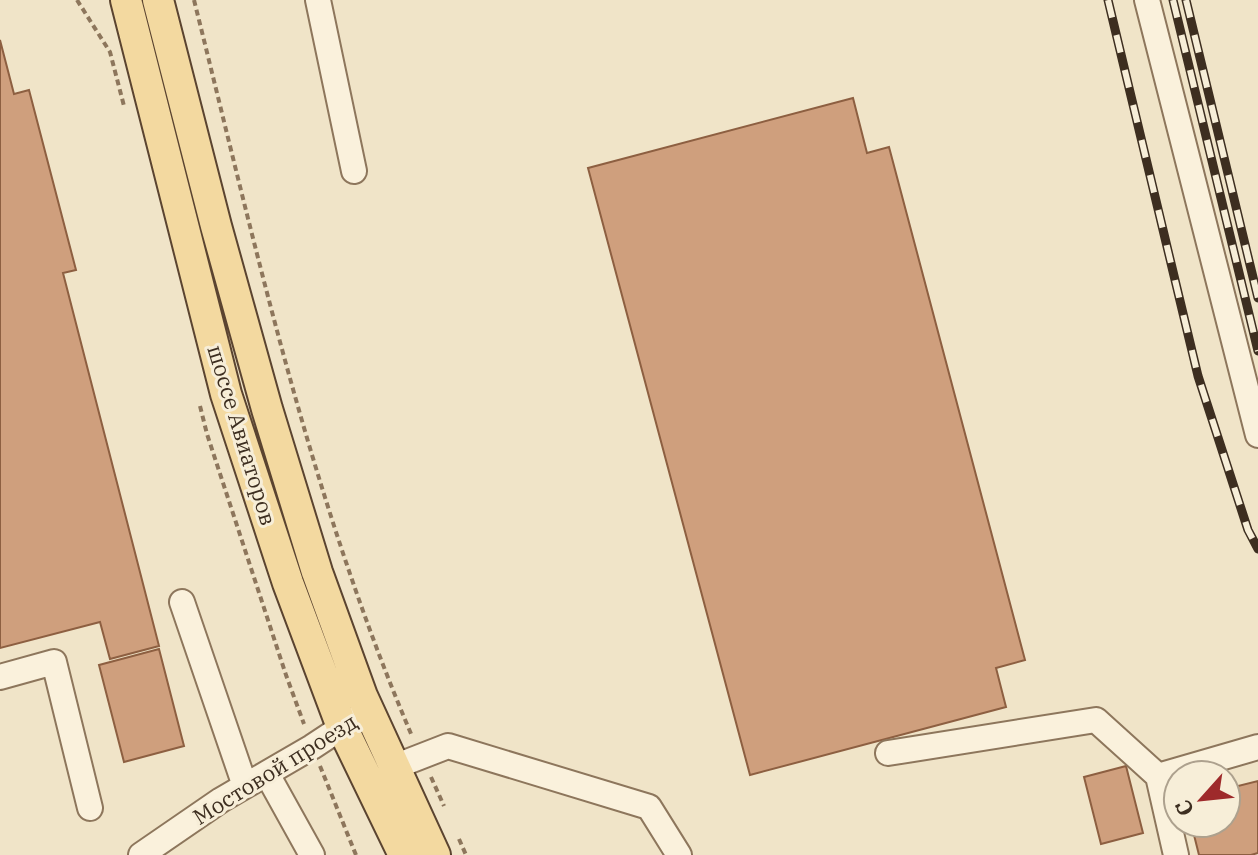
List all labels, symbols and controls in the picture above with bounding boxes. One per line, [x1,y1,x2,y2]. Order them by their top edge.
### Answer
street label: шоссе Авиаторов [201,341,284,528]
street label: Мостовой проезд [187,706,362,831]
north arrow [1162,759,1242,839]
text: С [1167,795,1200,821]

